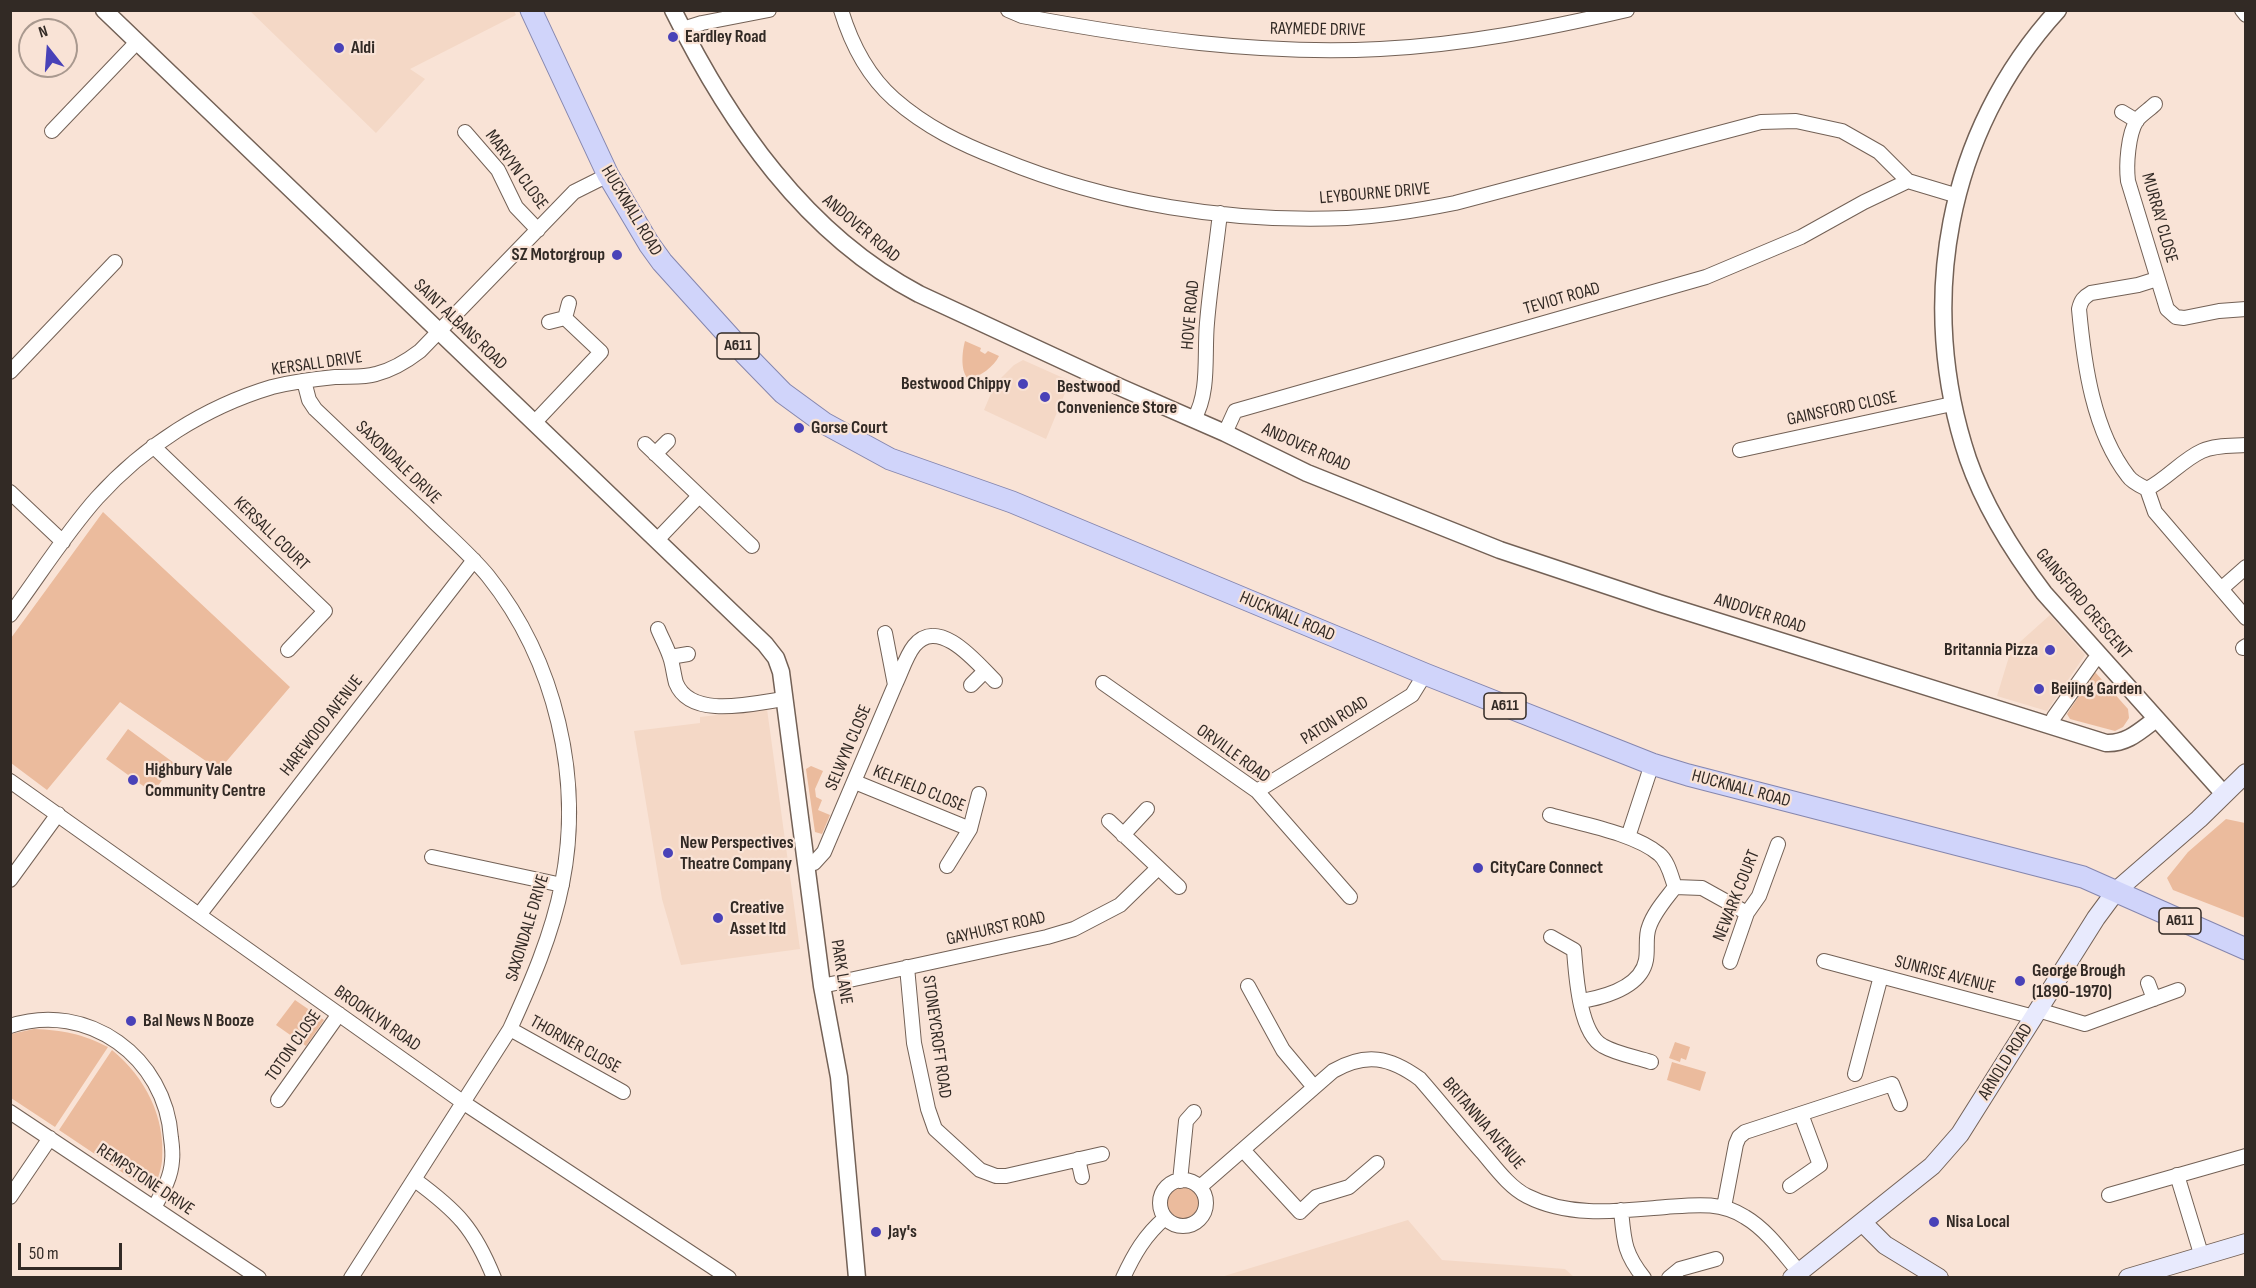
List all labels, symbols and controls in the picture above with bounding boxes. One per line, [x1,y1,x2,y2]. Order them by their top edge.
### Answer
north arrow [18,18,78,78]
street label: RAYMEDE DRIVE [1270,18,1366,42]
text: N [36,22,50,43]
place label: Eardley Road [685,26,766,48]
marker: Eardley Road [666,30,680,44]
place label: Aldi [351,37,375,59]
marker: Aldi [332,41,346,55]
street label: MARVYN CLOSE [480,126,552,214]
street label: HUCKNALL ROAD [596,162,666,260]
street label: MURRAY CLOSE [2136,171,2182,265]
street label: LEYBOURNE DRIVE [1319,178,1431,210]
street label: ANDOVER ROAD [818,190,904,268]
place label: SZ Motorgroup [512,244,605,266]
marker: SZ Motorgroup [610,248,624,262]
street label: SAINT ALBANS ROAD [409,275,511,375]
street label: TEVIOT ROAD [1521,278,1603,320]
street label: HOVE ROAD [1177,279,1205,351]
road number: A611 [717,333,759,359]
street label: KERSALL DRIVE [270,347,364,381]
place label: Bestwood Chippy [901,373,1011,395]
place label: Bestwood Convenience Store [1057,376,1177,418]
marker: Bestwood Chippy [1016,377,1030,391]
street label: GAINSFORD CLOSE [1785,387,1899,431]
marker: Bestwood Convenience Store [1038,390,1052,404]
street label: SAXONDALE DRIVE [351,417,445,509]
place label: Gorse Court [811,417,888,439]
street label: ANDOVER ROAD [1258,419,1354,477]
marker: Gorse Court [792,421,806,435]
street label: KERSALL COURT [229,492,313,576]
street label: GAINSFORD CRESCENT [2030,544,2136,664]
street label: HUCKNALL ROAD [1236,587,1338,647]
street label: ANDOVER ROAD [1712,589,1808,639]
place label: Britannia Pizza [1944,639,2038,661]
marker: Britannia Pizza [2043,643,2057,657]
street label: HAREWOOD AVENUE [276,671,368,781]
place label: Beijing Garden [2051,678,2142,700]
marker: Beijing Garden [2032,682,2046,696]
street label: PATON ROAD [1297,692,1373,750]
road number: A611 [1484,693,1526,719]
street label: SELWYN CLOSE [821,702,877,794]
street label: ORVILLE ROAD [1192,720,1274,788]
place label: Highbury Vale Community Centre [145,759,266,802]
street label: KELFIELD CLOSE [870,761,968,817]
street label: HUCKNALL ROAD [1689,765,1793,813]
marker: Highbury Vale Community Centre [126,773,140,787]
place label: New Perspectives Theatre Company [680,832,794,874]
marker: New Perspectives Theatre Company [661,846,675,860]
street label: NEWARK COURT [1709,847,1765,945]
place label: CityCare Connect [1490,857,1603,879]
marker: CityCare Connect [1471,861,1485,875]
street label: SAXONDALE DRIVE [502,872,554,984]
place label: Creative Asset ltd [730,897,786,940]
street label: GAYHURST ROAD [944,907,1048,951]
road number: A611 [2159,908,2201,934]
marker: Creative Asset ltd [711,911,725,925]
street label: PARK LANE [825,938,857,1006]
street label: SUNRISE AVENUE [1892,951,1998,999]
place label: George Brough (1890-1970) [2032,960,2125,1002]
street label: STONEYCROFT ROAD [917,974,955,1100]
marker: George Brough (1890-1970) [2013,974,2027,988]
street label: BROOKLYN ROAD [330,981,424,1057]
street label: TOTON CLOSE [262,1006,326,1086]
place label: Bal News N Booze [143,1010,254,1032]
street label: THORNER CLOSE [526,1011,624,1079]
marker: Bal News N Booze [124,1014,138,1028]
street label: ARNOLD ROAD [1974,1020,2038,1104]
street label: BRITANNIA AVENUE [1437,1074,1529,1174]
street label: REMPSTONE DRIVE [92,1139,198,1221]
place label: Nisa Local [1946,1211,2010,1233]
marker: Nisa Local [1927,1215,1941,1229]
place label: Jay's [888,1221,917,1243]
marker: Jay's [869,1225,883,1239]
scale bar [21,1231,124,1269]
text: 50 m [29,1243,59,1264]

